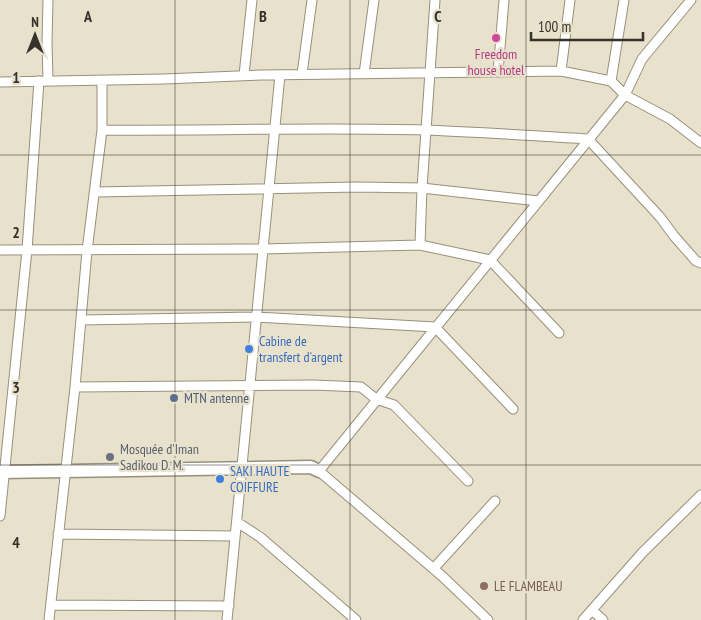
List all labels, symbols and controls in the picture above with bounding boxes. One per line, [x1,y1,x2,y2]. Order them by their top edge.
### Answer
text: A [83,6,93,26]
text: B [259,6,267,26]
text: C [434,6,442,26]
north arrow [10,10,60,60]
scale bar [531,10,644,42]
text: N [31,13,39,31]
text: 100 m [538,17,571,36]
marker: Freedom house hotel [490,32,502,44]
place label: Freedom house hotel [468,45,525,79]
text: 1 [12,67,20,87]
text: 2 [12,222,20,242]
place label: Cabine de transfert d'argent [259,332,343,366]
marker: Cabine de transfert d'argent [243,343,255,355]
text: 3 [12,377,20,397]
place label: MTN antenne [184,389,249,407]
marker: MTN antenne [168,392,180,404]
place label: Mosquée d'Iman Sadikou D. M. [120,440,199,474]
marker: Mosquée d'Iman Sadikou D. M. [104,451,116,463]
place label: SAKI HAUTE COIFFURE [230,462,289,496]
marker: SAKI HAUTE COIFFURE [214,473,226,485]
text: 4 [12,532,20,552]
place label: LE FLAMBEAU [494,577,563,595]
marker: LE FLAMBEAU [478,580,490,592]

